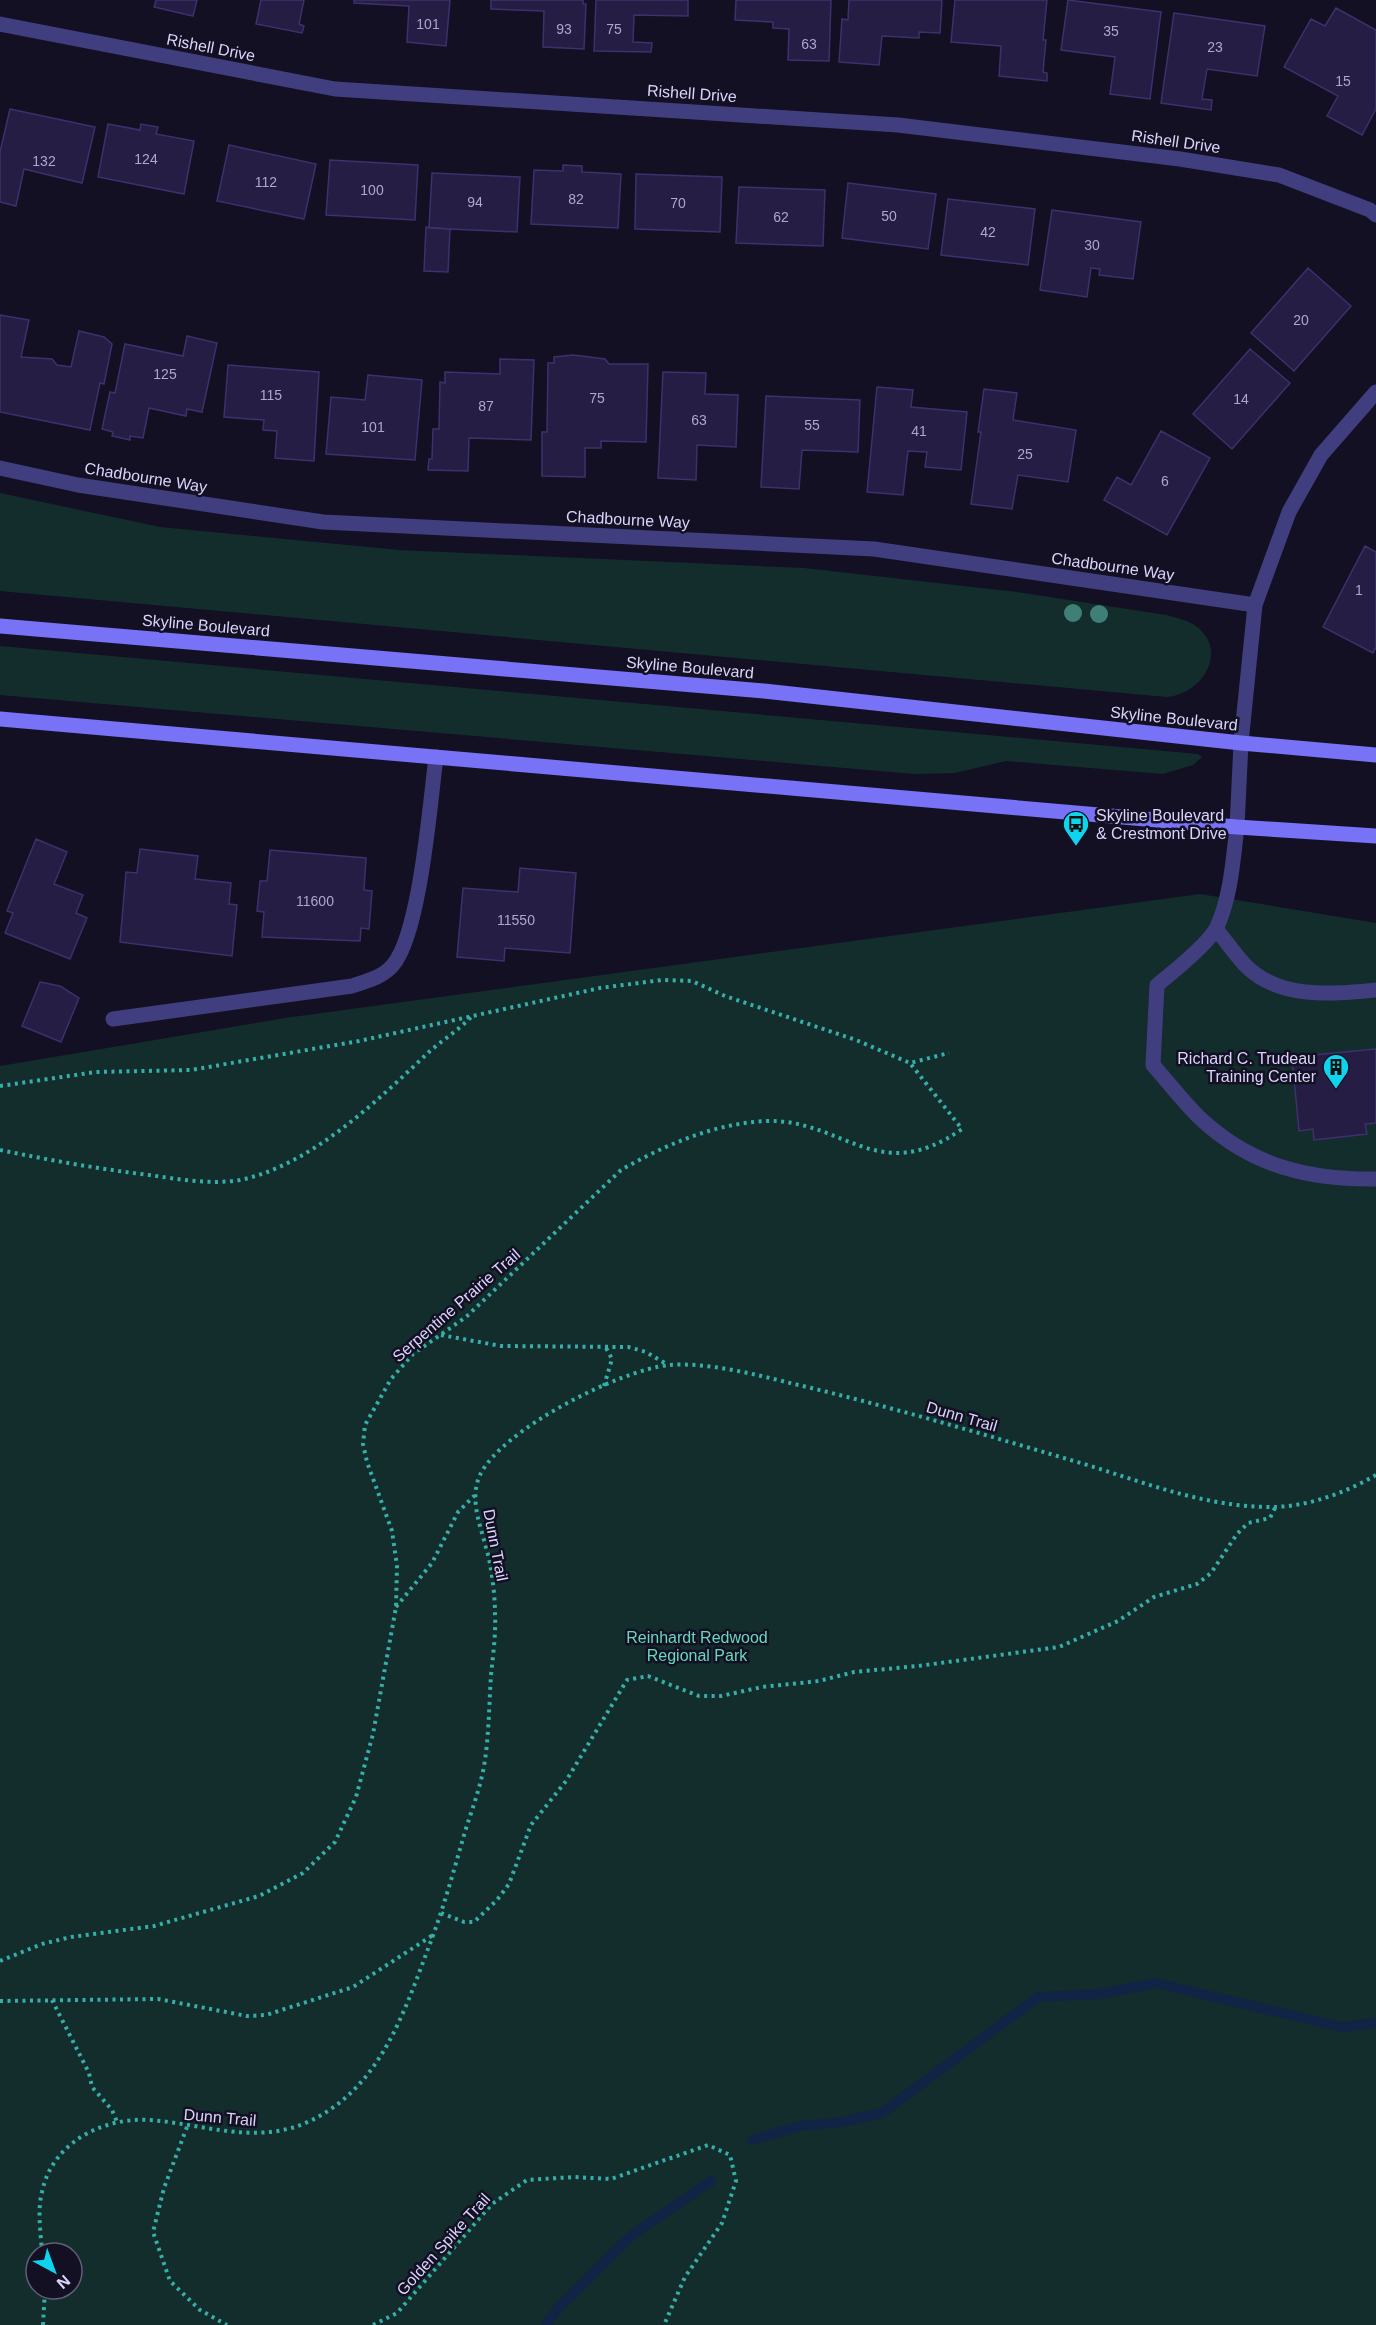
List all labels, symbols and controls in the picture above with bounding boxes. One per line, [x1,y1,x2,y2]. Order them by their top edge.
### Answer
house number: 101 [416,16,440,32]
house number: 93 [556,21,572,37]
house number: 75 [606,21,622,37]
house number: 35 [1103,23,1119,39]
street label: Rishell Drive [165,31,257,64]
house number: 63 [801,36,817,52]
house number: 23 [1207,39,1223,55]
house number: 15 [1335,73,1351,89]
street label: Rishell Drive [647,82,737,105]
street label: Rishell Drive [1130,127,1222,156]
house number: 124 [134,151,158,167]
house number: 132 [32,153,56,169]
house number: 112 [255,174,277,190]
house number: 100 [360,182,384,198]
house number: 82 [568,191,584,207]
house number: 94 [467,194,483,210]
house number: 70 [670,195,686,211]
house number: 50 [881,208,897,224]
house number: 62 [773,209,789,225]
house number: 42 [980,224,996,240]
house number: 30 [1084,237,1100,253]
house number: 20 [1293,312,1309,328]
house number: 125 [153,366,177,382]
house number: 115 [260,387,282,403]
house number: 75 [589,390,605,406]
house number: 14 [1233,391,1249,407]
house number: 87 [478,398,494,414]
house number: 63 [691,412,707,428]
house number: 55 [804,417,820,433]
house number: 101 [361,419,385,435]
house number: 41 [911,423,927,439]
house number: 25 [1017,446,1033,462]
street label: Chadbourne Way [83,459,208,496]
house number: 6 [1161,473,1169,489]
street label: Chadbourne Way [566,508,690,531]
street label: Chadbourne Way [1050,549,1175,584]
house number: 1 [1355,582,1363,598]
street label: Skyline Boulevard [141,611,270,640]
street label: Skyline Boulevard [625,653,754,682]
street label: Skyline Boulevard [1109,703,1239,734]
place label: Skyline Boulevard & Crestmont Drive [1096,807,1227,842]
bus stop icon: Skyline Boulevard & Crestmont Drive [1061,809,1091,847]
house number: 11600 [296,893,334,909]
house number: 11550 [497,912,535,928]
place label: Richard C. Trudeau Training Center [1177,1050,1317,1085]
building icon: Richard C. Trudeau Training Center [1321,1052,1351,1090]
street label: Serpentine Prairie Trail [389,1246,523,1365]
street label: Dunn Trail [924,1398,999,1435]
street label: Dunn Trail [480,1508,511,1583]
park label: Reinhardt Redwood Regional Park [626,1629,768,1664]
street label: Dunn Trail [183,2106,257,2129]
street label: Golden Spike Trail [393,2190,493,2299]
north arrow [24,2241,84,2301]
text: N [54,2272,73,2292]

